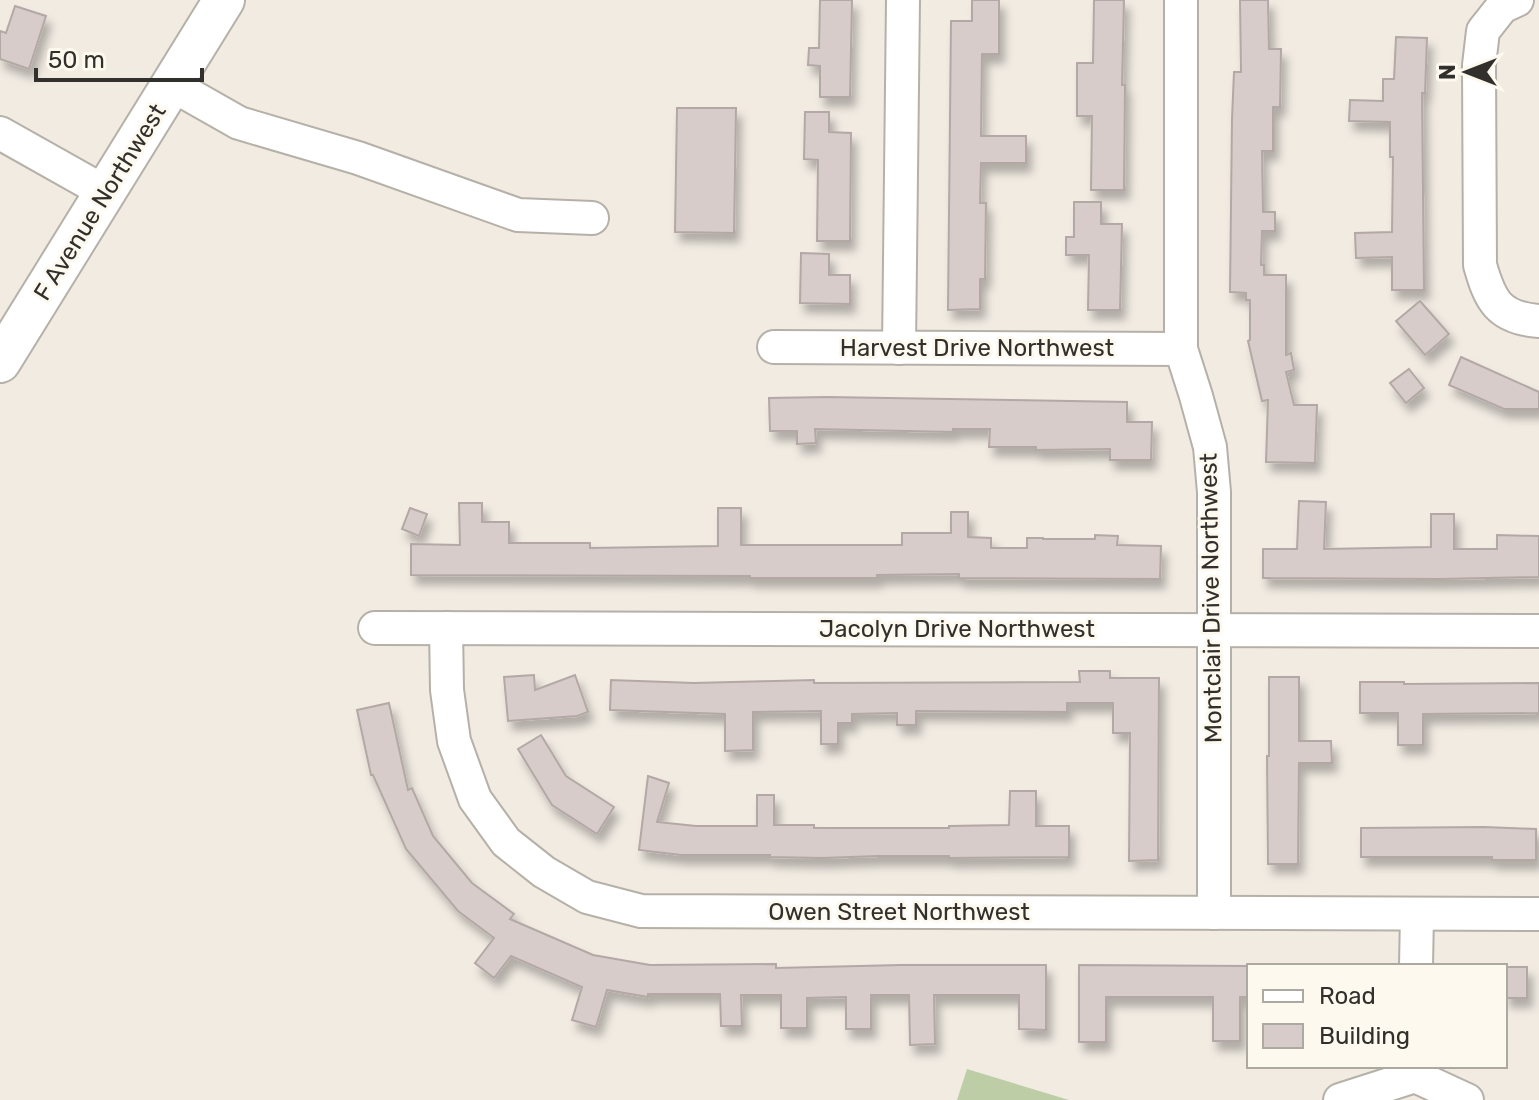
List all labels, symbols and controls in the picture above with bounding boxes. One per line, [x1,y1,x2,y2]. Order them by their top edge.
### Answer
scale bar [36,32,202,82]
north arrow [1427,32,1507,112]
text: 50 m [48,46,105,74]
text: N [1434,64,1461,80]
street label: F Avenue Northwest [28,99,172,305]
street label: Harvest Drive Northwest [840,334,1114,362]
street label: Montclair Drive Northwest [1194,453,1228,743]
street label: Jacolyn Drive Northwest [819,615,1095,643]
street label: Owen Street Northwest [768,898,1030,926]
legend [1247,964,1507,1068]
text: Road [1319,982,1376,1010]
text: Building [1319,1022,1410,1050]

